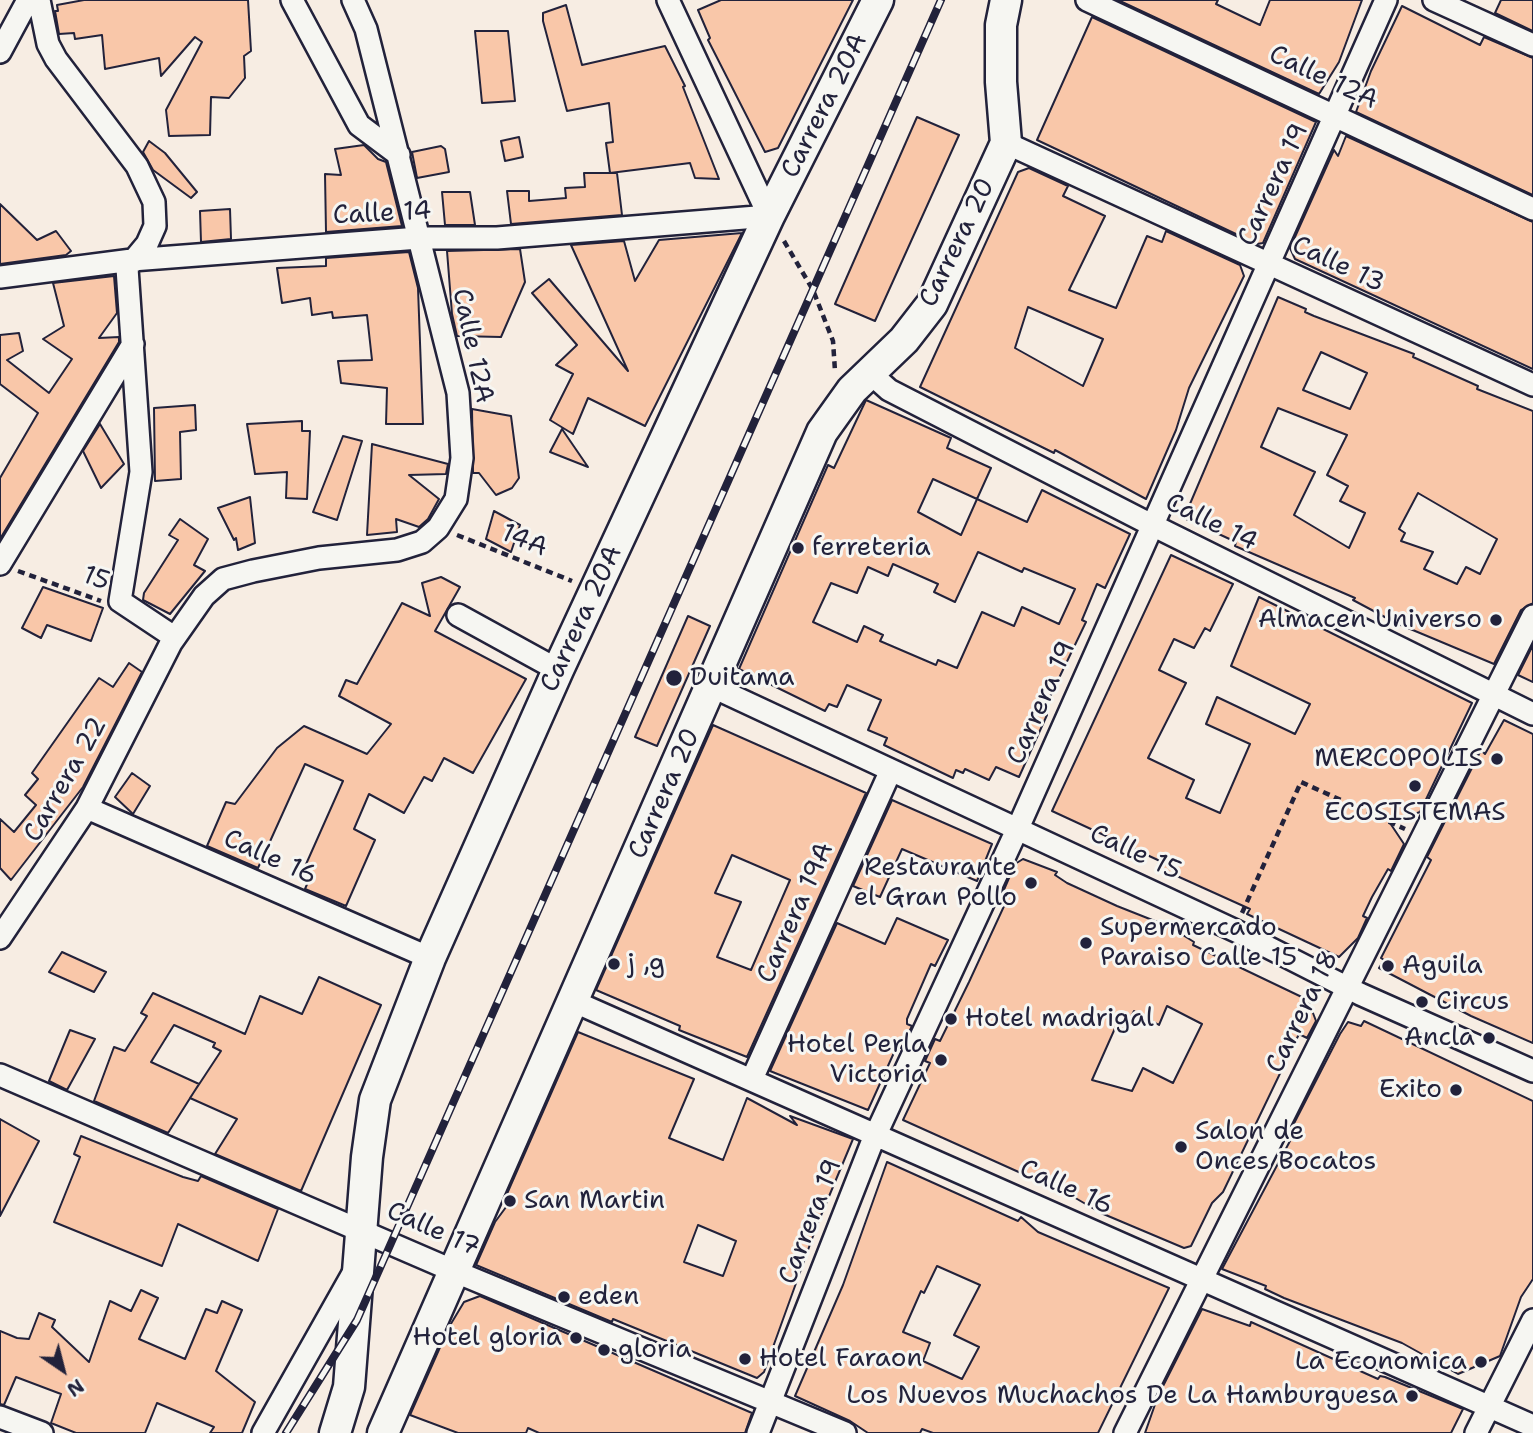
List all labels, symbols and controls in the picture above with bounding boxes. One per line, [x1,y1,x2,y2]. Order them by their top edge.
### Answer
street label: Carrera 20A [775,29,875,183]
street label: Calle 12A [1264,39,1382,117]
street label: Carrera 19 [1232,119,1316,251]
street label: Carrera 20 [913,174,1003,312]
street label: Calle 14 [332,196,432,232]
street label: Calle 13 [1287,230,1389,300]
street label: Calle 12A [445,286,499,406]
street label: Calle 14 [1160,487,1262,559]
street label: 14A [496,518,552,564]
place label: ferreteria [812,532,931,564]
marker: ferreteria [790,540,806,556]
street label: Carrera 20A [534,541,630,697]
street label: 15 [78,560,114,598]
place label: Almacen Universo [1258,604,1482,636]
marker: Almacen Universo [1488,612,1504,628]
street label: Carrera 19 [1001,637,1083,769]
place label: Duitama [690,662,794,694]
marker: Duitama [664,668,684,688]
street label: Carrera 22 [18,712,114,848]
street label: Carrera 20 [622,724,708,864]
place label: MERCOPOLIS [1314,743,1483,775]
marker: MERCOPOLIS [1489,751,1505,767]
marker: ECOSISTEMAS [1407,778,1423,794]
place label: ECOSISTEMAS [1324,797,1506,829]
street label: Calle 15 [1084,818,1186,888]
street label: Calle 16 [219,824,321,892]
street label: Carrera 19A [751,838,841,988]
place label: Restaurante el Gran Pollo [854,852,1017,914]
marker: Restaurante el Gran Pollo [1023,875,1039,891]
place label: Supermercado Paraiso Calle 15 [1100,912,1297,974]
marker: Supermercado Paraiso Calle 15 [1078,935,1094,951]
street label: Carrera 18 [1260,946,1346,1078]
place label: j ,g [628,948,665,980]
place label: Aguila [1402,950,1483,982]
marker: j ,g [606,956,622,972]
marker: Aguila [1380,958,1396,974]
place label: Circus [1436,986,1509,1018]
marker: Circus [1414,994,1430,1010]
place label: Hotel madrigal [965,1003,1154,1035]
marker: Hotel madrigal [943,1011,959,1027]
place label: Ancla [1404,1022,1475,1054]
place label: Hotel Perla Victoria [787,1029,927,1090]
marker: Ancla [1481,1030,1497,1046]
marker: Hotel Perla Victoria [933,1052,949,1068]
place label: Exito [1379,1074,1442,1106]
marker: Exito [1448,1082,1464,1098]
place label: Salon de Onces Bocatos [1195,1116,1376,1178]
marker: Salon de Onces Bocatos [1173,1139,1189,1155]
street label: Calle 16 [1015,1154,1117,1222]
street label: Carrera 19 [773,1155,849,1289]
place label: San Martin [524,1185,665,1217]
marker: San Martin [502,1193,518,1209]
street label: Calle 17 [382,1196,484,1264]
place label: eden [578,1281,639,1313]
marker: eden [556,1289,572,1305]
place label: Hotel gloria [412,1322,562,1354]
marker: Hotel gloria [568,1330,584,1346]
place label: gloria [618,1334,691,1366]
north arrow [28,1335,98,1405]
marker: gloria [596,1342,612,1358]
place label: Hotel Faraon [759,1343,922,1375]
place label: La Economica [1295,1346,1467,1378]
marker: Hotel Faraon [737,1351,753,1367]
marker: La Economica [1473,1354,1489,1370]
text: N [62,1373,89,1402]
place label: Los Nuevos Muchachos De La Hamburguesa [846,1380,1398,1412]
marker: Los Nuevos Muchachos De La Hamburguesa [1404,1388,1420,1404]

